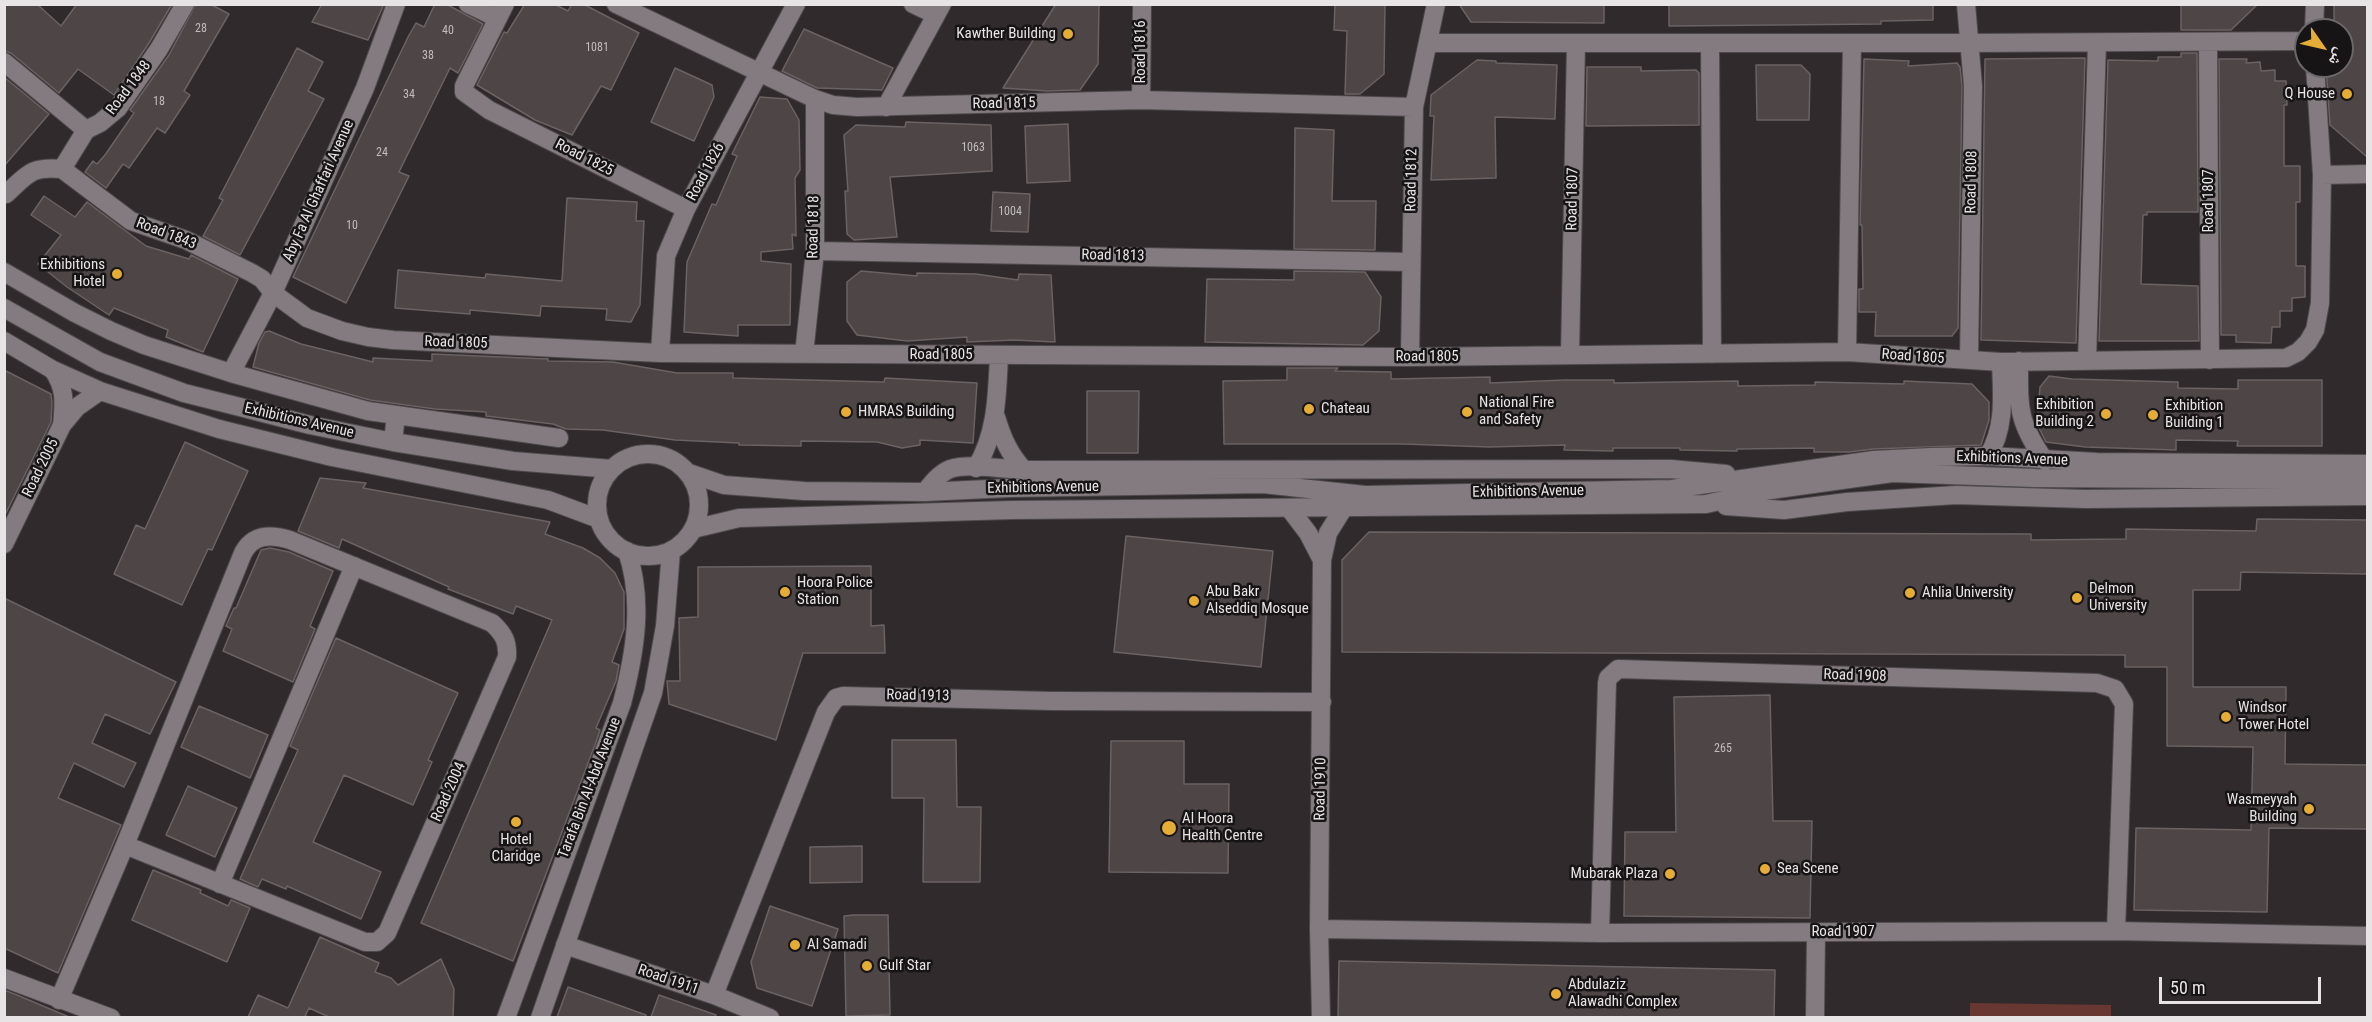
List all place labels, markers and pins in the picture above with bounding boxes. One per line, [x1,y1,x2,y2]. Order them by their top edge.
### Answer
place label: Kawther Building [956,25,1056,43]
marker: Kawther Building [1061,27,1075,41]
place label: Q House [2285,85,2335,103]
marker: Q House [2340,87,2354,101]
place label: Exhibitions Hotel [40,256,105,291]
marker: Exhibitions Hotel [110,267,124,281]
place label: National Fire and Safety [1479,394,1554,429]
place label: Exhibition Building 2 [2035,396,2094,431]
place label: Exhibition Building 1 [2165,397,2224,432]
place label: Chateau [1321,400,1370,418]
marker: Chateau [1302,402,1316,416]
place label: HMRAS Building [858,403,954,421]
marker: HMRAS Building [839,405,853,419]
marker: National Fire and Safety [1460,405,1474,419]
marker: Exhibition Building 2 [2099,407,2113,421]
marker: Exhibition Building 1 [2146,408,2160,422]
place label: Hoora Police Station [797,574,873,609]
place label: Delmon University [2089,580,2147,615]
place label: Abu Bakr Alseddiq Mosque [1206,583,1309,618]
place label: Ahlia University [1922,584,2013,602]
marker: Hoora Police Station [778,585,792,599]
marker: Ahlia University [1903,586,1917,600]
marker: Delmon University [2070,591,2084,605]
marker: Abu Bakr Alseddiq Mosque [1187,594,1201,608]
place label: Windsor Tower Hotel [2238,699,2309,734]
marker: Windsor Tower Hotel [2219,710,2233,724]
place label: Wasmeyyah Building [2227,791,2297,826]
marker: Wasmeyyah Building [2302,802,2316,816]
place label: Al Hoora Health Centre [1182,810,1263,845]
marker: Hotel Claridge [509,815,523,829]
marker: Al Hoora Health Centre [1160,819,1178,837]
place label: Hotel Claridge [491,831,541,866]
place label: Sea Scene [1777,860,1838,878]
marker: Sea Scene [1758,862,1772,876]
place label: Mubarak Plaza [1570,865,1658,883]
marker: Mubarak Plaza [1663,867,1677,881]
place label: Al Samadi [807,936,867,954]
marker: Al Samadi [788,938,802,952]
place label: Gulf Star [879,957,931,975]
marker: Gulf Star [860,959,874,973]
place label: Abdulaziz Alawadhi Complex [1568,976,1678,1011]
marker: Abdulaziz Alawadhi Complex [1549,987,1563,1001]

